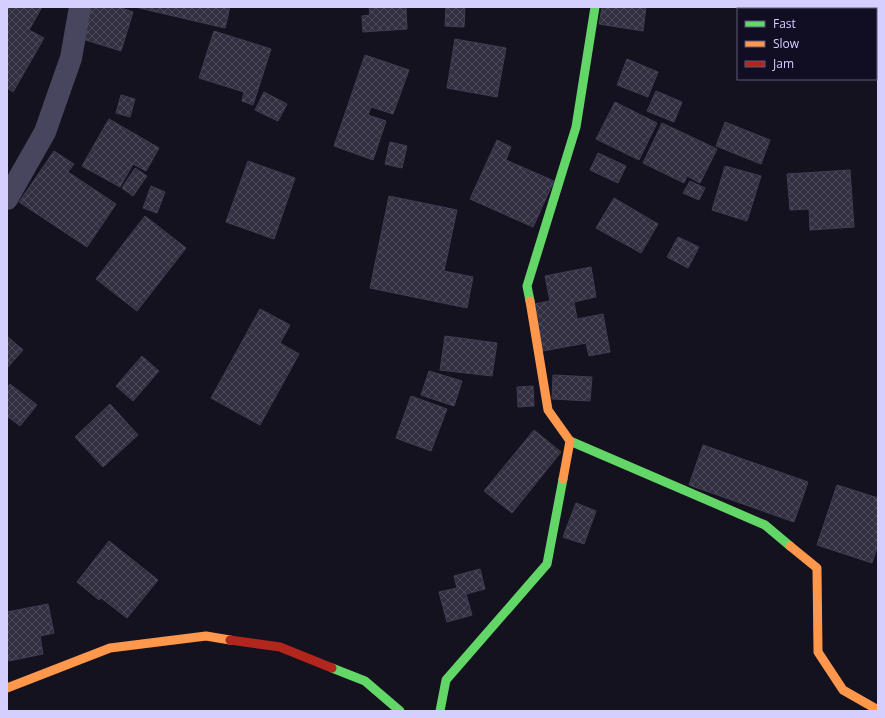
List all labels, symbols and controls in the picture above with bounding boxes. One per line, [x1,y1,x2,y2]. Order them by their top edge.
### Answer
legend [737,8,877,80]
text: Fast [773,15,796,32]
text: Slow [773,35,800,52]
text: Jam [772,55,794,72]

